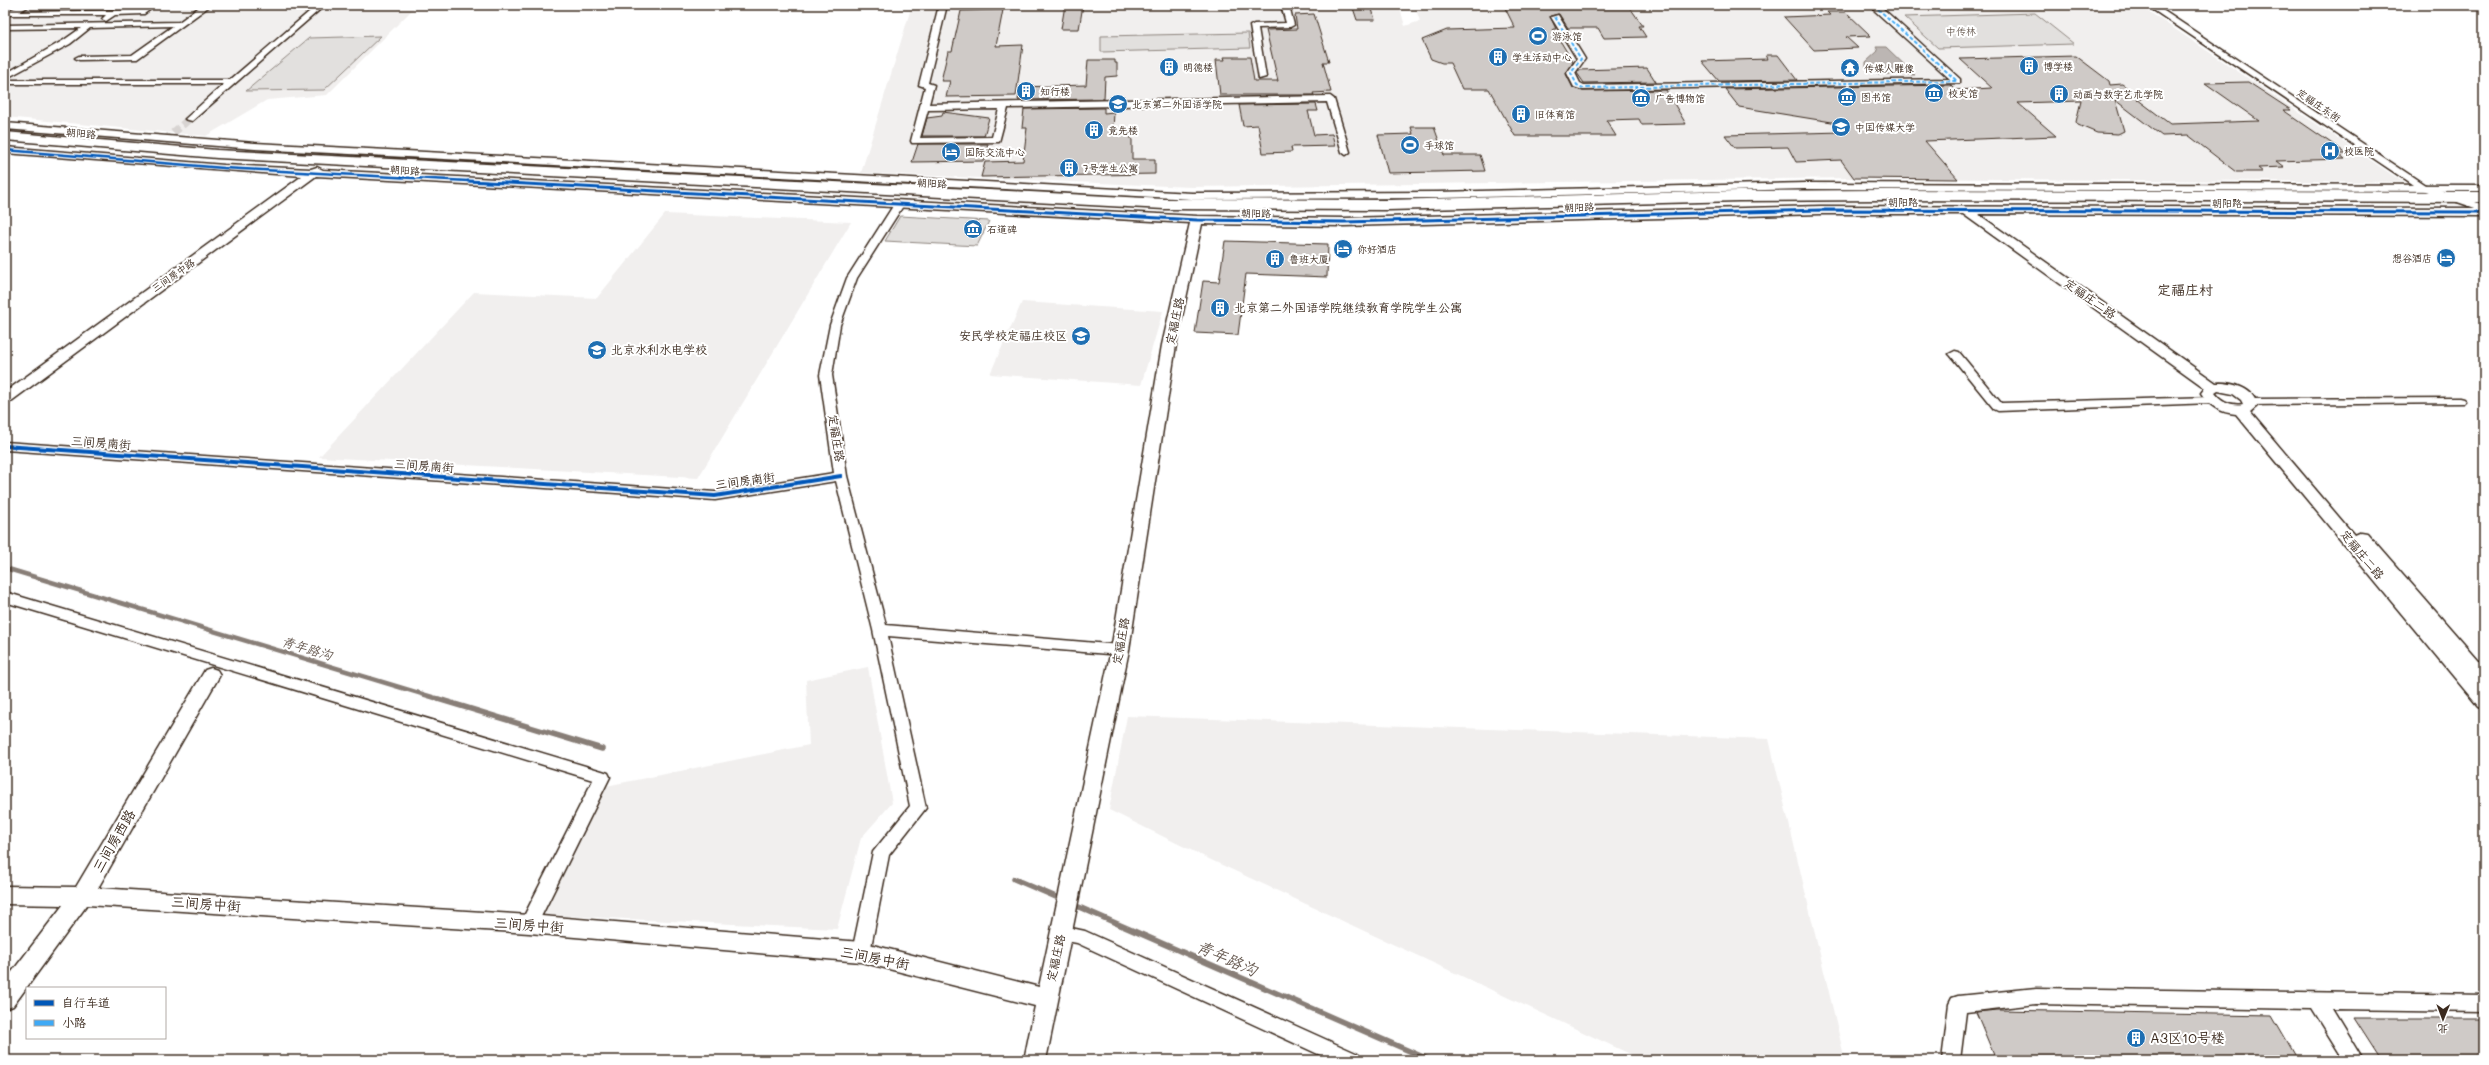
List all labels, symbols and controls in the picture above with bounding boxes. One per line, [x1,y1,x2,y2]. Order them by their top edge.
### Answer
park label: 中传林 [1946,24,1976,38]
sports icon: 游泳馆 [1527,25,1549,47]
place label: 游泳馆 [1552,29,1582,43]
building icon: 学生活动中心 [1487,46,1509,68]
place label: 学生活动中心 [1512,50,1572,64]
building icon: 博学楼 [2018,55,2040,77]
building icon: 明德楼 [1158,56,1180,78]
temple icon: 传媒人雕像 [1839,57,1861,79]
place label: 博学楼 [2043,59,2073,73]
place label: 明德楼 [1183,60,1213,74]
place label: 传媒人雕像 [1864,61,1914,75]
building icon: 知行楼 [1015,80,1037,102]
museum icon: 校史馆 [1923,82,1945,104]
building icon: 动画与数字艺术学院 [2048,83,2070,105]
place label: 知行楼 [1040,84,1070,98]
street label: 定福庄东街 [2294,85,2344,125]
museum icon: 图书馆 [1836,86,1858,108]
place label: 校史馆 [1948,86,1978,100]
museum icon: 广告博物馆 [1630,87,1652,109]
place label: 动画与数字艺术学院 [2073,87,2163,101]
place label: 图书馆 [1861,90,1891,104]
place label: 广告博物馆 [1655,91,1705,105]
school or university icon: 北京第二外国语学院 [1107,93,1129,115]
place label: 北京第二外国语学院 [1132,97,1222,111]
building icon: 旧体育馆 [1510,103,1532,125]
place label: 旧体育馆 [1535,107,1575,121]
school or university icon: 中国传媒大学 [1830,116,1852,138]
building icon: 竞先楼 [1083,119,1105,141]
place label: 中国传媒大学 [1855,120,1915,134]
place label: 竞先楼 [1108,123,1138,137]
street label: 朝阳路 [65,125,97,141]
sports icon: 手球馆 [1399,134,1421,156]
place label: 手球馆 [1424,138,1454,152]
hospital icon: 校医院 [2319,140,2341,162]
hotel icon: 国际交流中心 [940,141,962,163]
place label: 校医院 [2344,144,2374,158]
place label: 国际交流中心 [965,145,1025,159]
building icon: 7号学生公寓 [1058,157,1080,179]
place label: 7号学生公寓 [1083,161,1139,175]
street label: 朝阳路 [390,162,420,178]
street label: 朝阳路 [917,175,947,191]
street label: 朝阳路 [1888,195,1918,209]
street label: 朝阳路 [2212,196,2242,210]
street label: 朝阳路 [1564,199,1594,215]
street label: 朝阳路 [1241,206,1271,220]
museum icon: 石道碑 [962,218,984,240]
place label: 石道碑 [987,222,1017,236]
hotel icon: 你好酒店 [1332,238,1354,260]
place label: 你好酒店 [1357,242,1397,256]
hotel icon: 想谷酒店 [2435,247,2457,269]
building icon: 鲁班大厦 [1264,248,1286,270]
place label: 想谷酒店 [2392,251,2432,265]
place label: 鲁班大厦 [1289,252,1329,266]
street label: 三间房中路 [149,255,197,295]
street label: 定福庄二路 [2061,274,2120,322]
district label: 定福庄村 [2157,280,2213,299]
street label: 定福庄路 [1161,296,1187,346]
building icon: 北京第二外国语学院继续教育学院学生公寓 [1209,297,1231,319]
place label: 北京第二外国语学院继续教育学院学生公寓 [1234,299,1462,315]
school or university icon: 安民学校定福庄校区 [1070,325,1092,347]
place label: 安民学校定福庄校区 [959,327,1067,343]
school or university icon: 北京水利水电学校 [586,339,608,361]
place label: 北京水利水电学校 [611,341,707,357]
street label: 定福庄路 [825,413,849,463]
street label: 三间房南街 [71,432,132,452]
street label: 三间房南街 [394,455,455,475]
street label: 三间房南街 [714,468,776,492]
street label: 定福庄二路 [2337,526,2388,582]
street label: 定福庄路 [1108,616,1132,666]
water label: 青年路沟 [280,632,335,664]
street label: 三间房西路 [88,806,139,876]
street label: 三间房中街 [170,892,242,915]
street label: 三间房中街 [493,913,565,936]
street label: 定福庄路 [1042,933,1068,983]
water label: 青年路沟 [1194,935,1263,981]
street label: 三间房中街 [839,942,911,974]
legend [26,987,166,1039]
text: 自行车道 [62,994,110,1010]
north arrow [2423,999,2463,1039]
text: 小路 [62,1014,86,1030]
text: 北 [2437,1022,2448,1037]
building icon: A3区10号楼 [2125,1027,2147,1049]
place label: A3区10号楼 [2150,1028,2225,1047]

